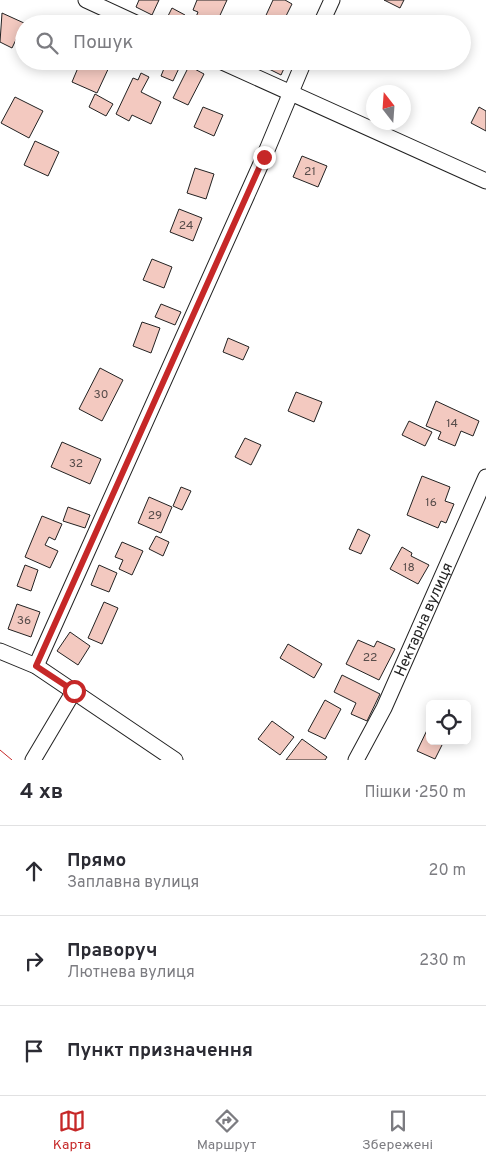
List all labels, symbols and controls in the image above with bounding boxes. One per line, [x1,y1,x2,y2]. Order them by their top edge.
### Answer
search box [15,15,471,70]
icon: search [33,29,61,57]
text: Пошук [73,31,133,55]
north arrow [366,85,411,130]
route end [253,146,276,169]
house number: 21 [304,164,316,180]
house number: 24 [179,218,193,234]
house number: 30 [94,387,108,403]
house number: 14 [446,416,458,432]
house number: 32 [69,456,83,472]
house number: 16 [425,495,437,511]
house number: 29 [148,508,162,524]
street label: Нектарна вулиця [391,560,458,680]
house number: 18 [403,560,415,576]
house number: 36 [17,613,31,629]
house number: 22 [363,650,377,666]
route start [63,680,86,703]
map controls [426,700,471,745]
button: locate [426,700,471,745]
text: 4 хв [20,779,63,806]
text: Пішки · 250 m [364,783,466,803]
text: Прямо [67,849,126,873]
icon: ahead [20,857,48,885]
text: 20 m [429,861,466,881]
text: Заплавна вулиця [67,873,199,893]
text: Праворуч [67,939,158,963]
icon: right [20,947,48,975]
text: 230 m [419,951,466,971]
text: Лютнева вулиця [67,963,195,983]
icon: arrive [20,1037,48,1065]
text: Пункт призначення [67,1039,253,1063]
tab: Карта [53,1107,91,1154]
tab: Маршрут [197,1107,256,1154]
tab: Збережені [362,1107,433,1154]

